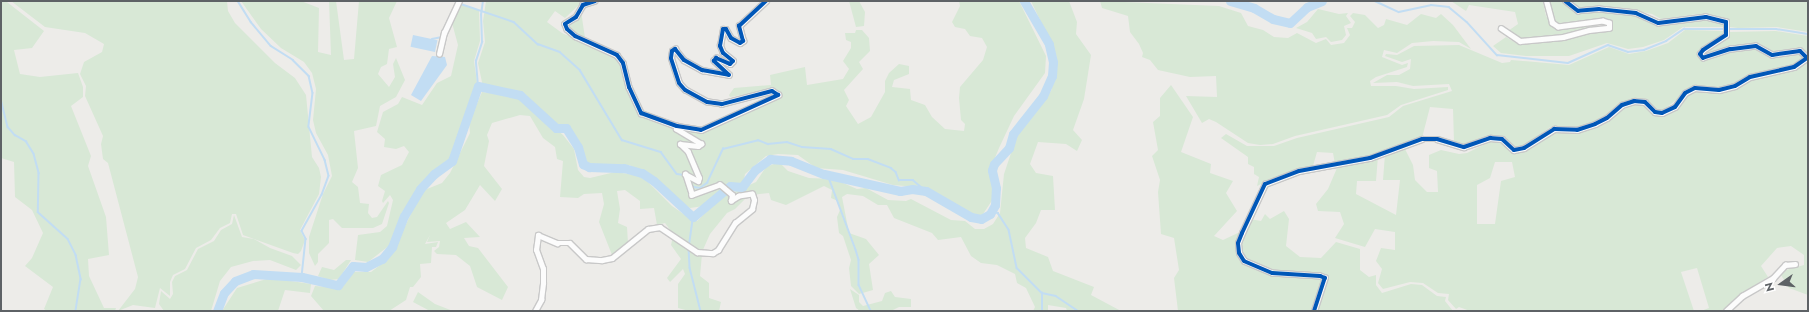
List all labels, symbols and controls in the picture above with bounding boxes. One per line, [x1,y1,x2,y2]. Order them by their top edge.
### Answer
north arrow [1761,264,1801,304]
text: N [1761,281,1778,293]

